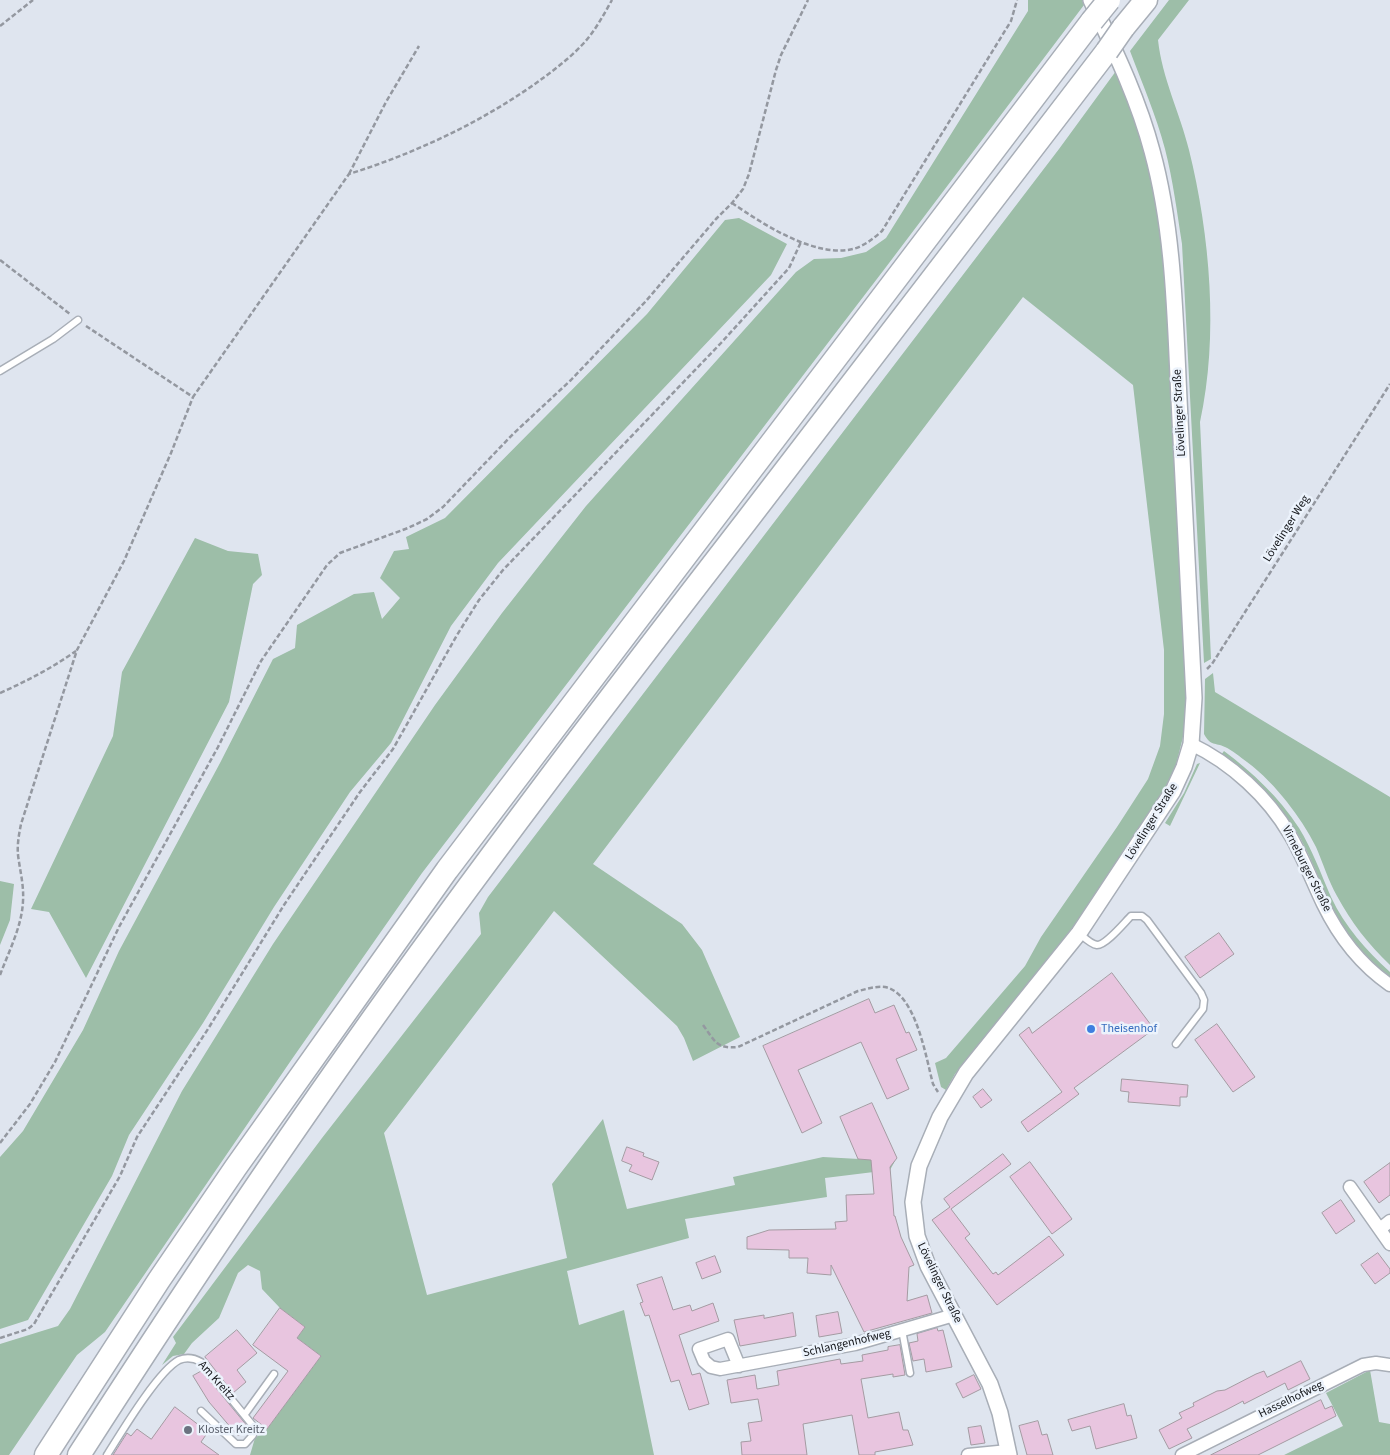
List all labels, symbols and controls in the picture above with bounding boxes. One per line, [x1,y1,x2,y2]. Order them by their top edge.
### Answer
street label: Lövelinger Straße [1171,369,1189,457]
street label: Lövelinger Weg [1261,493,1313,565]
street label: Lövelinger Straße [1123,781,1181,863]
street label: Virneburger Straße [1278,824,1334,914]
place label: Theisenhof [1101,1022,1157,1036]
marker: Theisenhof [1085,1023,1097,1035]
street label: Lövelinger Straße [913,1240,965,1326]
street label: Schlangenhofweg [802,1327,892,1361]
street label: Am Kreitz [195,1358,237,1404]
street label: Hasselhofweg [1256,1378,1326,1422]
place label: Kloster Kreitz [198,1423,265,1437]
marker: Kloster Kreitz [182,1424,194,1436]

